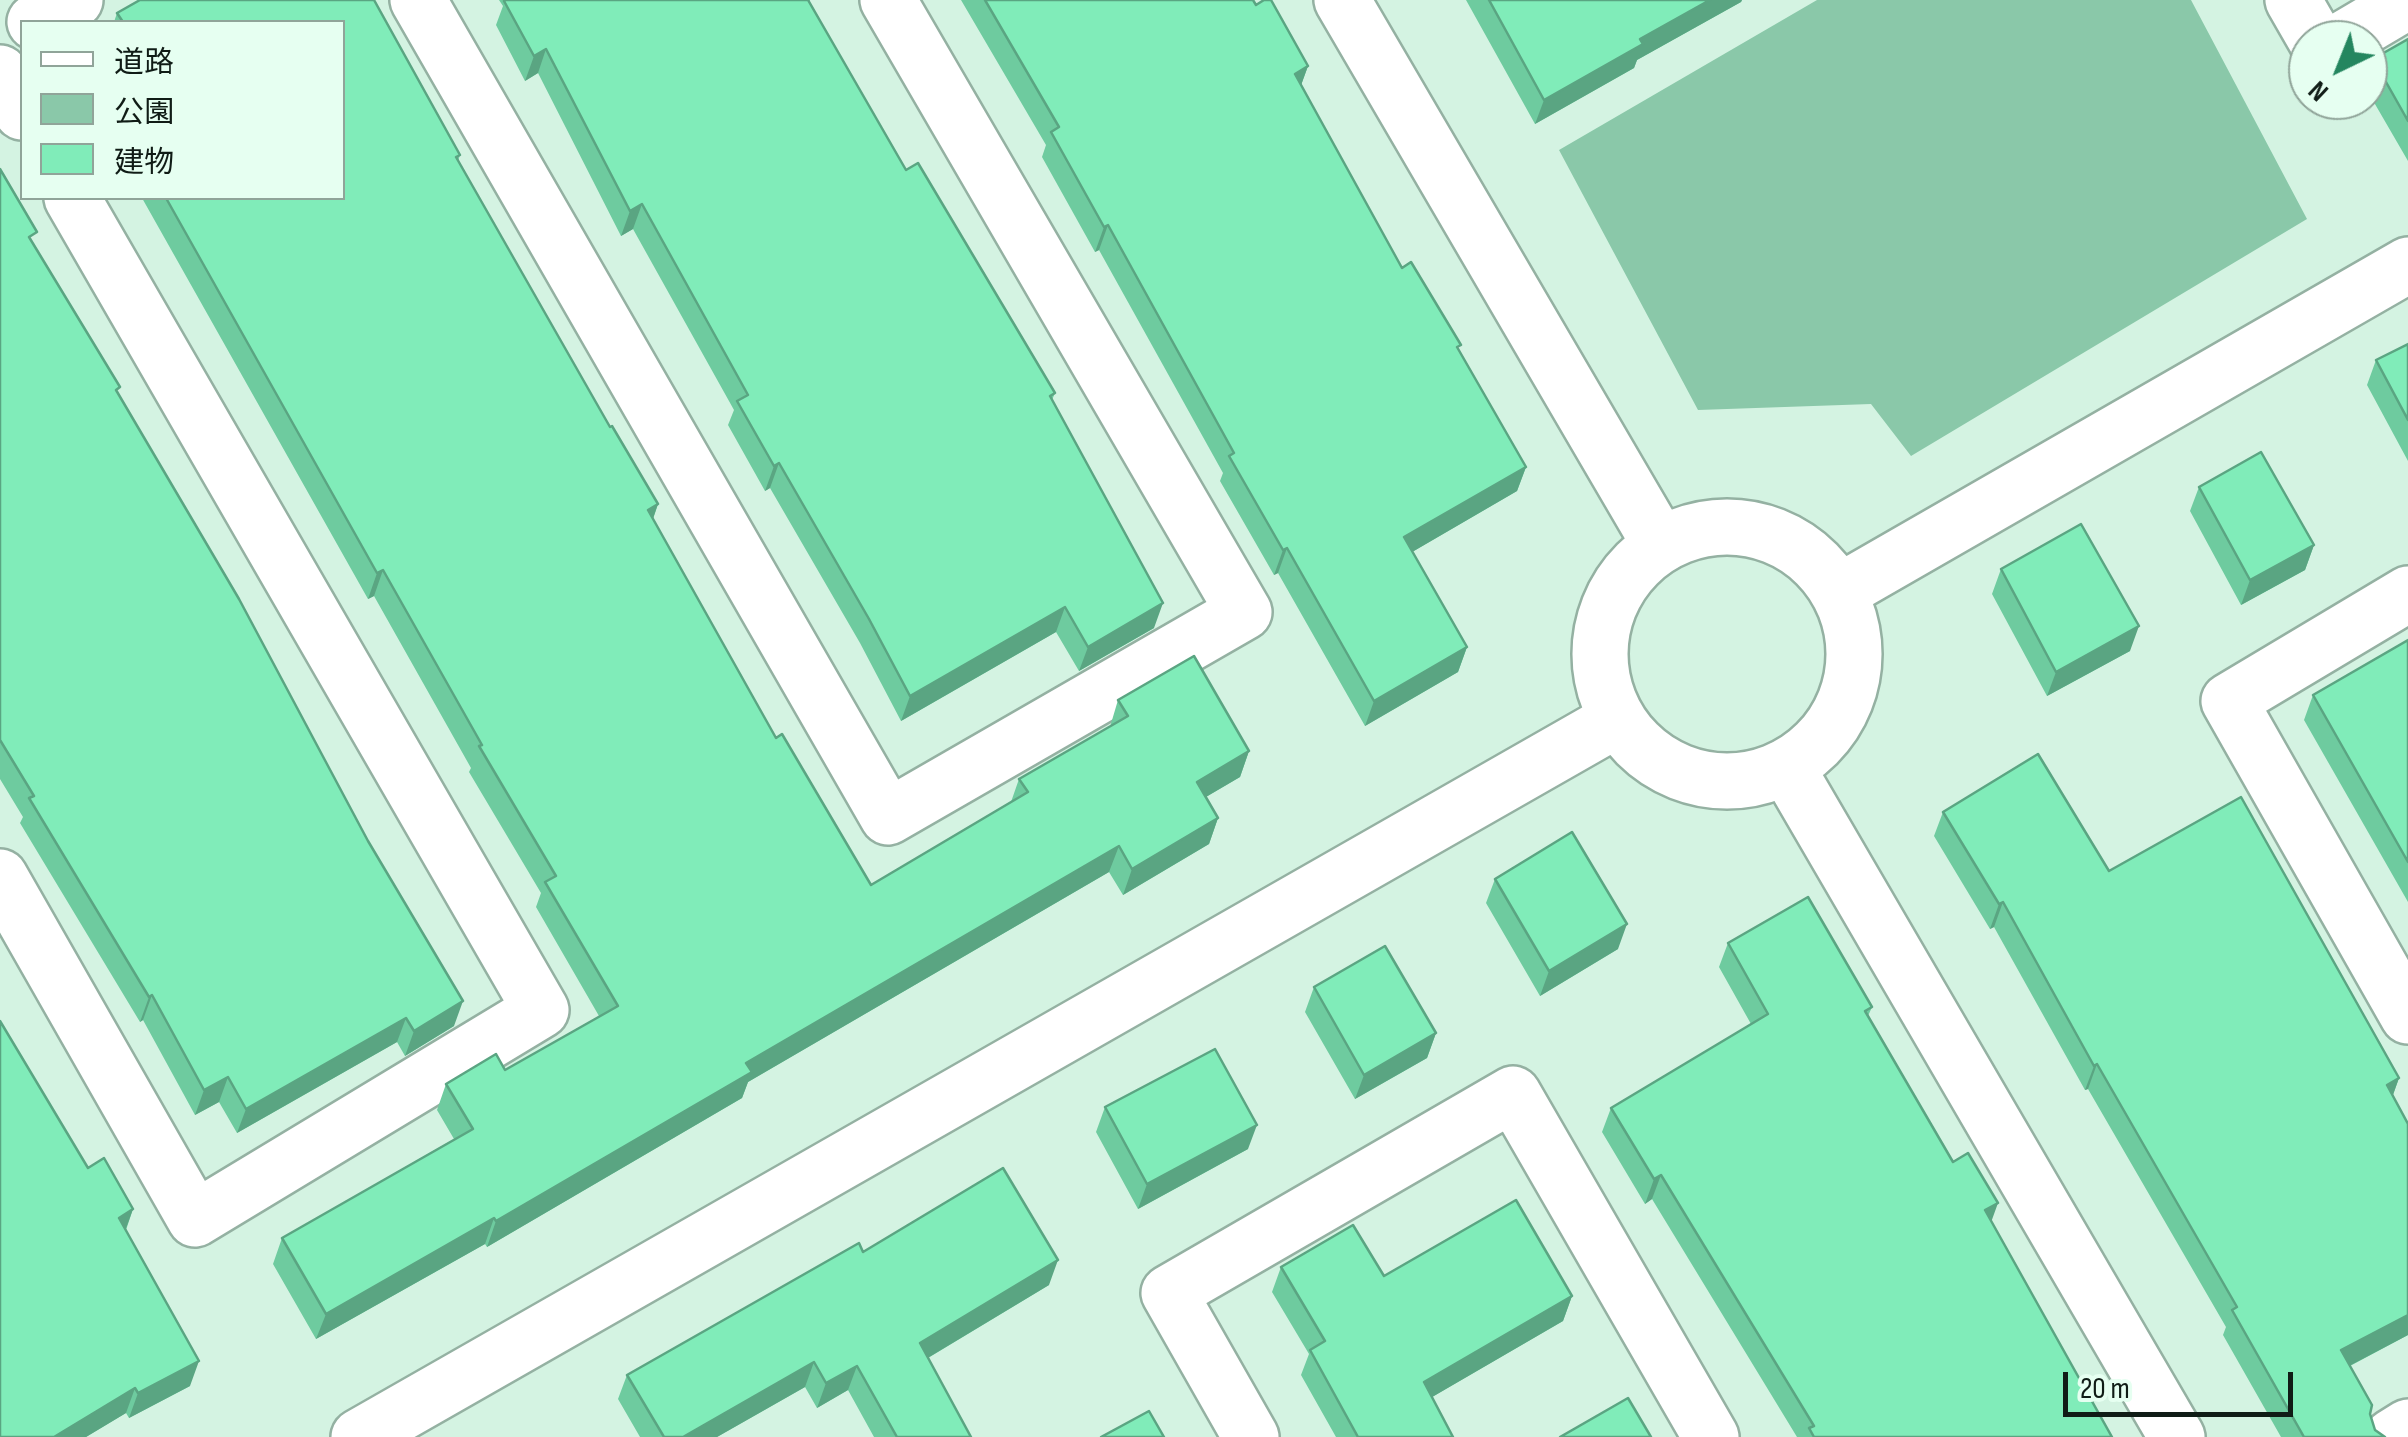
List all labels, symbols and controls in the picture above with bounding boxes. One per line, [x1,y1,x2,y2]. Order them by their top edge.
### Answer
legend [20,20,345,200]
north arrow [2288,20,2388,120]
text: 道路 [114,45,174,81]
text: N [2302,74,2335,108]
text: 公園 [114,95,174,131]
text: 建物 [114,145,174,181]
scale bar [2068,1352,2298,1414]
text: 20 m [2080,1371,2130,1407]

